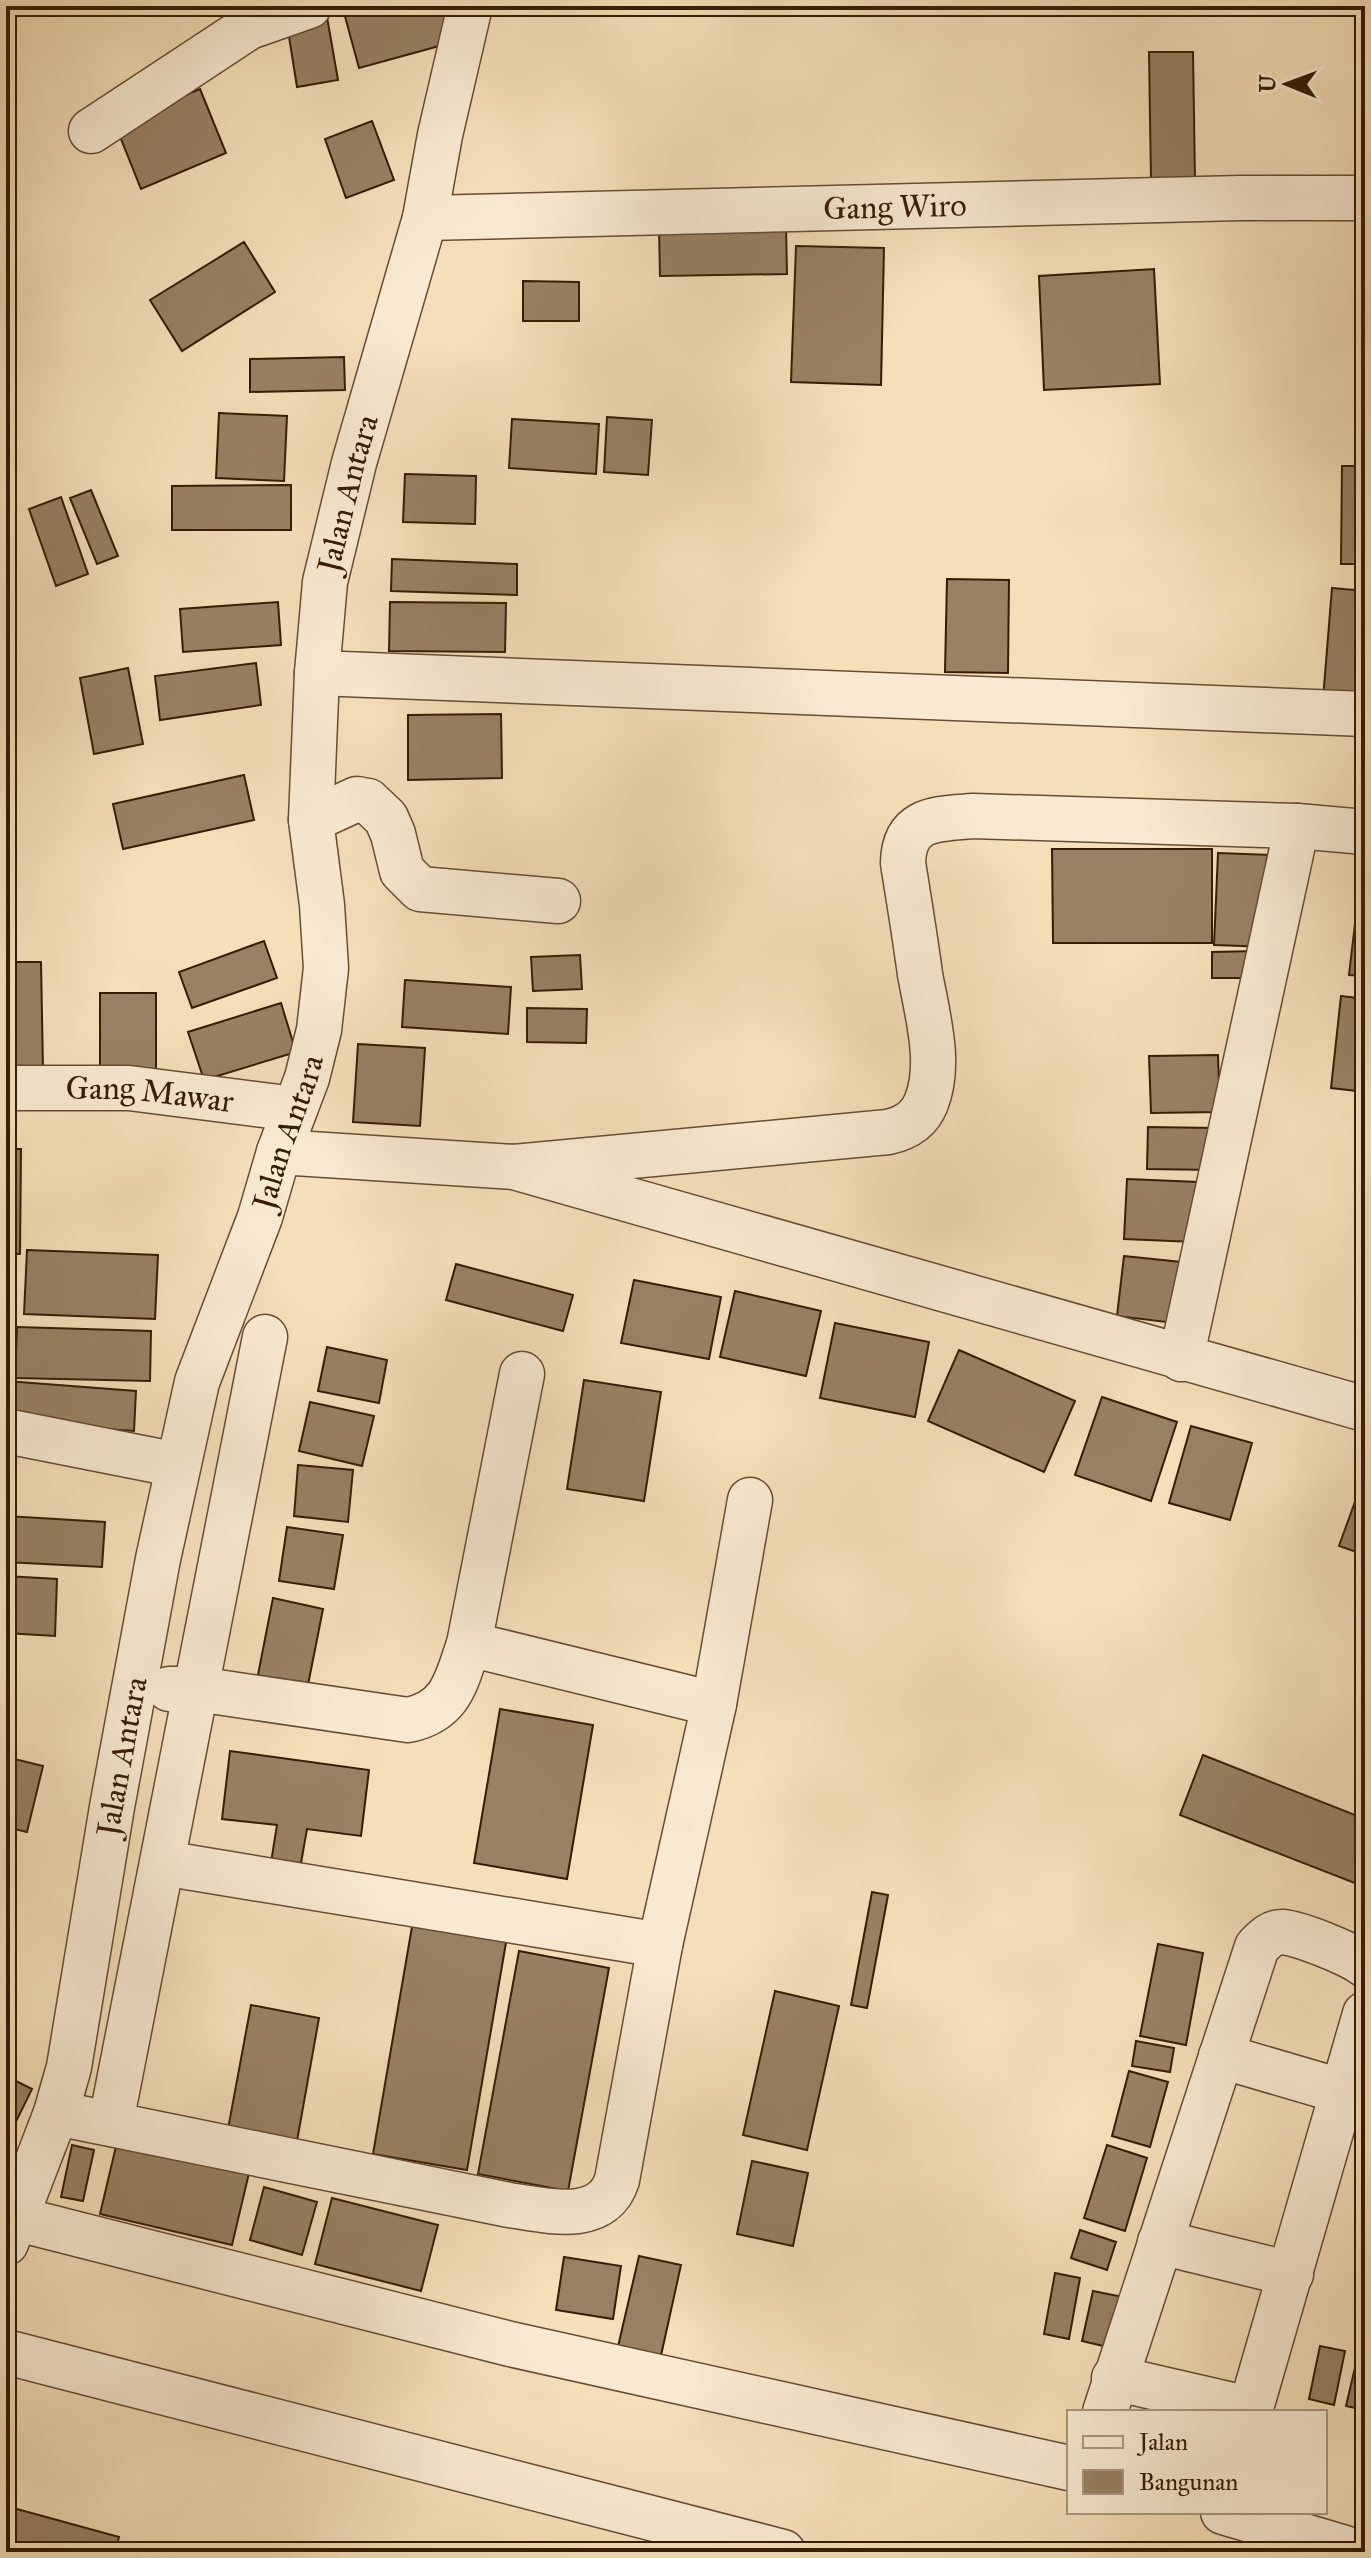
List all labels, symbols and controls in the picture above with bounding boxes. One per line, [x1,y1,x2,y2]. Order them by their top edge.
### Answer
north arrow [1247,44,1327,124]
text: U [1254,74,1281,93]
street label: Gang Wiro [823,186,967,228]
street label: Jalan Antara [308,410,387,579]
street label: Jalan Antara [243,1051,332,1217]
street label: Gang Mawar [66,1069,236,1121]
street label: Jalan Antara [88,1673,156,1842]
legend [1067,2410,1327,2514]
text: Jalan [1136,2427,1188,2457]
text: Bangunan [1139,2467,1238,2497]

